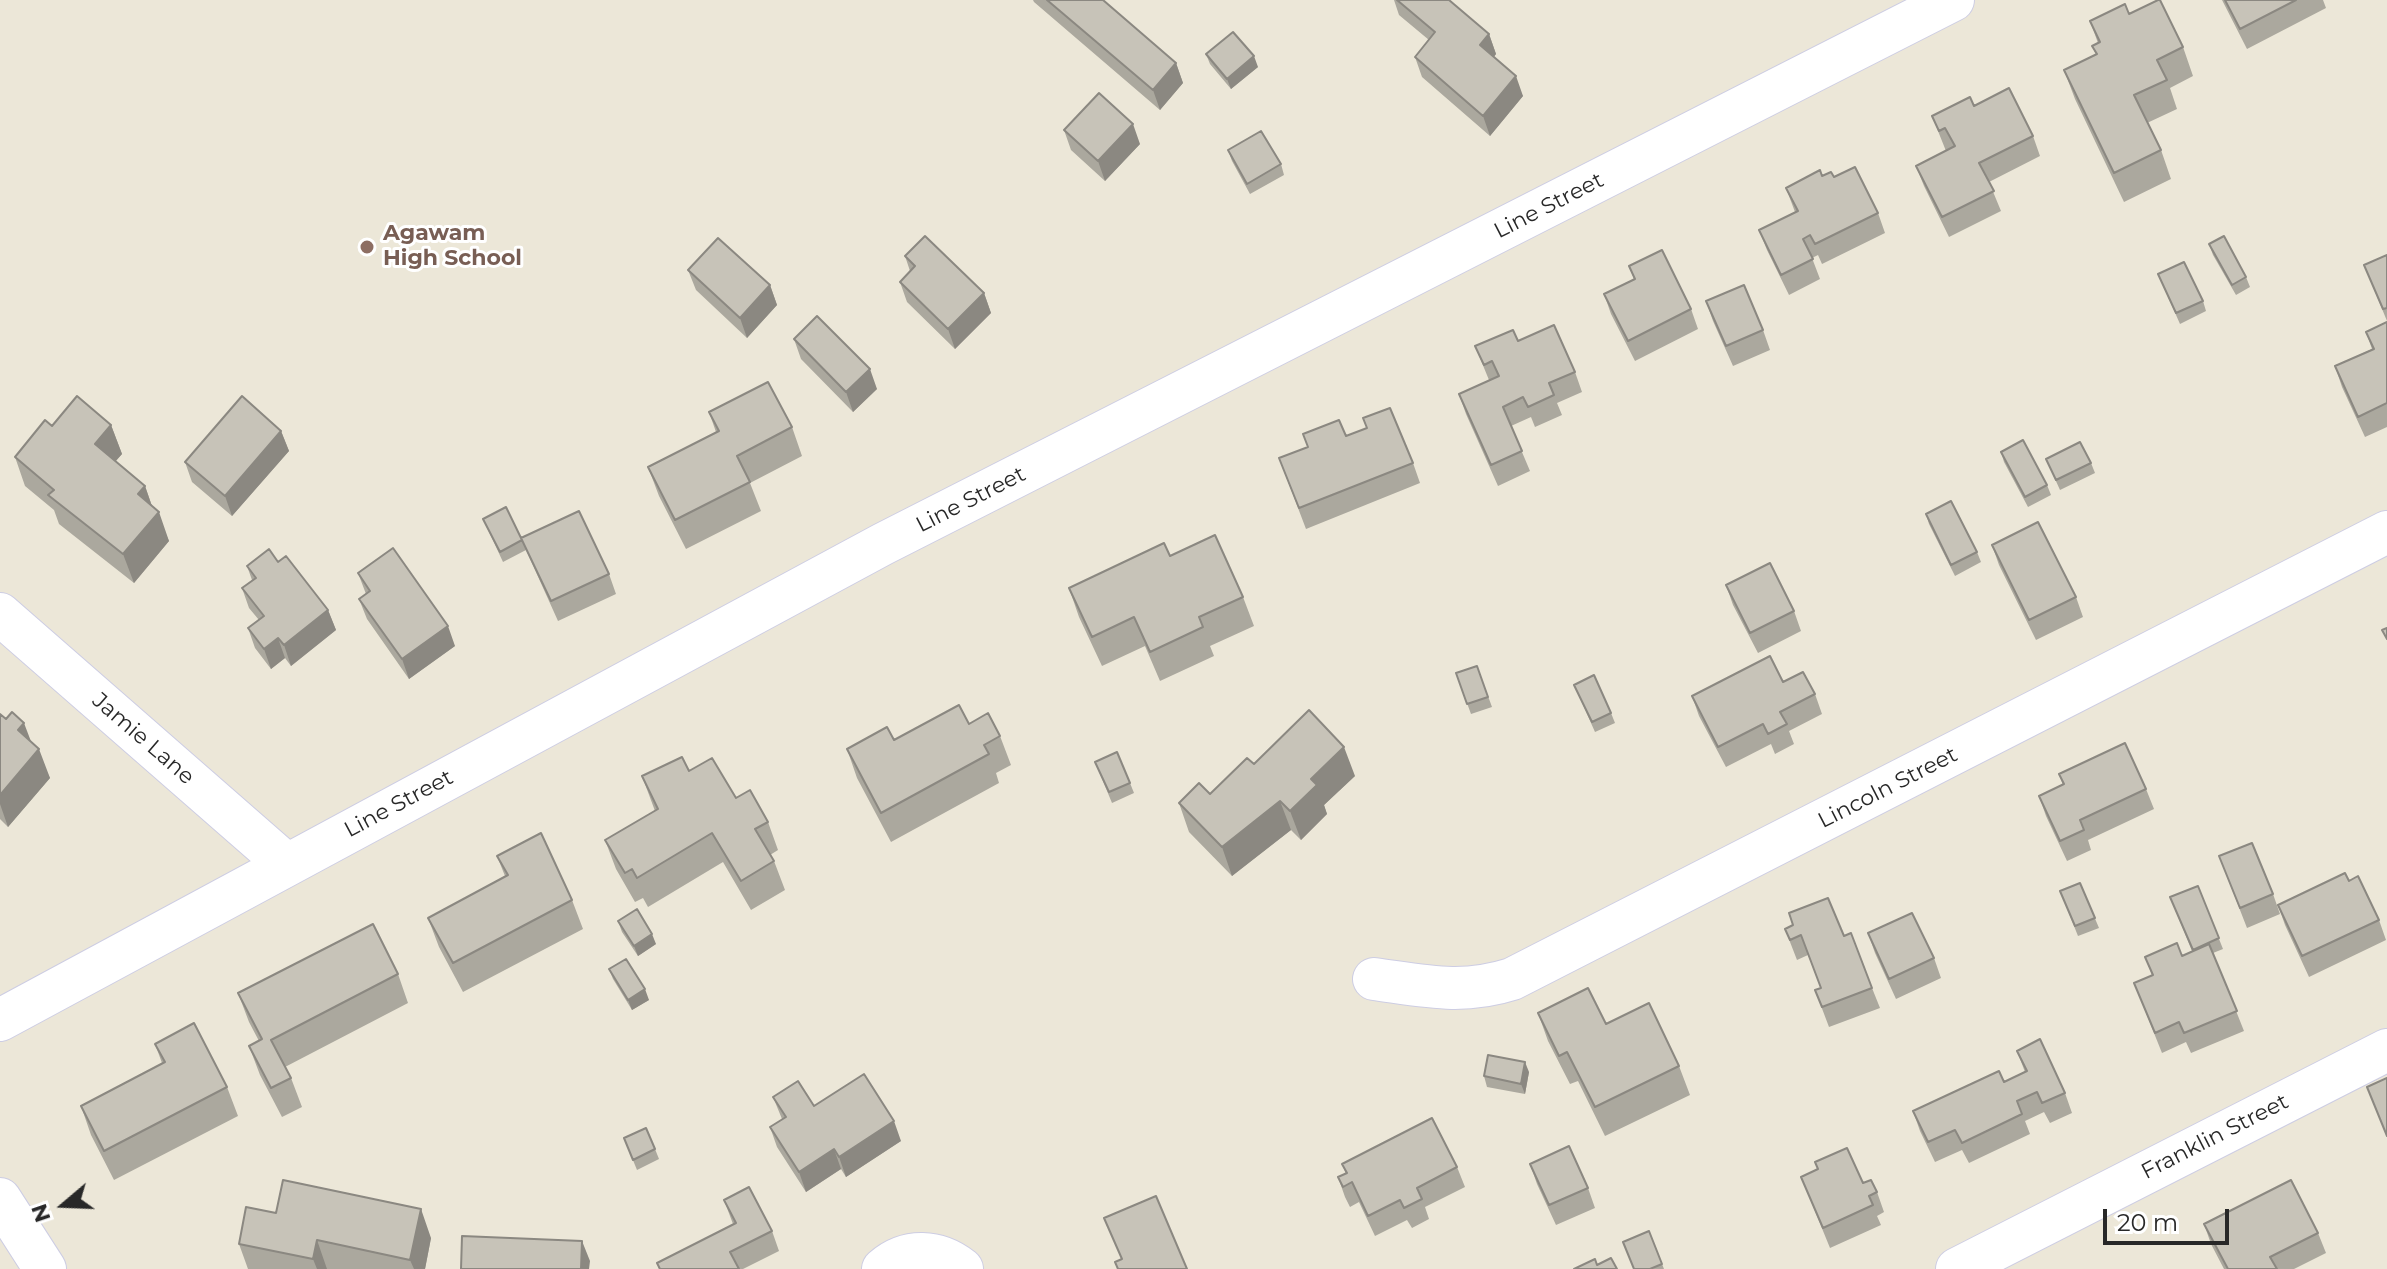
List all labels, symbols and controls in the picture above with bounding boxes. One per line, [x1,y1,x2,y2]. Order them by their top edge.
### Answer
street label: Line Street [1490,167,1608,245]
place label: Agawam High School [383,221,522,272]
marker: Agawam High School [358,238,376,256]
street label: Line Street [912,461,1030,539]
street label: Jamie Lane [87,688,199,790]
street label: Lincoln Street [1814,742,1962,834]
street label: Line Street [340,764,458,844]
street label: Franklin Street [2137,1089,2293,1185]
north arrow [24,1165,104,1245]
scale bar [2107,1193,2233,1243]
text: N [25,1200,56,1226]
text: 20 m [2117,1208,2178,1237]

